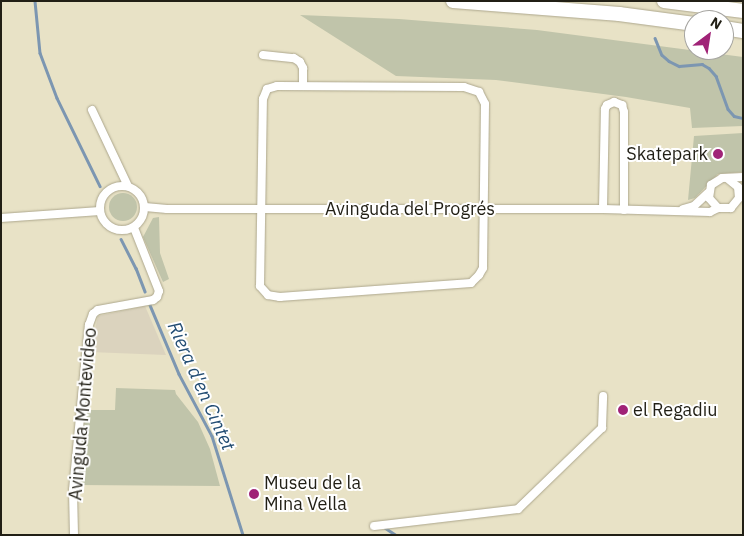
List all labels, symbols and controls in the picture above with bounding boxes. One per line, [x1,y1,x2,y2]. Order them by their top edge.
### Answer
north arrow [684,10,734,60]
text: N [707,13,725,33]
place label: Skatepark [626,143,708,165]
marker: Skatepark [712,148,724,160]
street label: Avinguda del Progrés [325,198,495,220]
water label: Riera d'en Cintet [162,318,240,454]
street label: Avinguda Montevideo [65,327,101,501]
place label: el Regadiu [633,399,717,421]
marker: el Regadiu [617,404,629,416]
place label: Museu de la Mina Vella [264,473,361,516]
marker: Museu de la Mina Vella [248,488,260,500]

